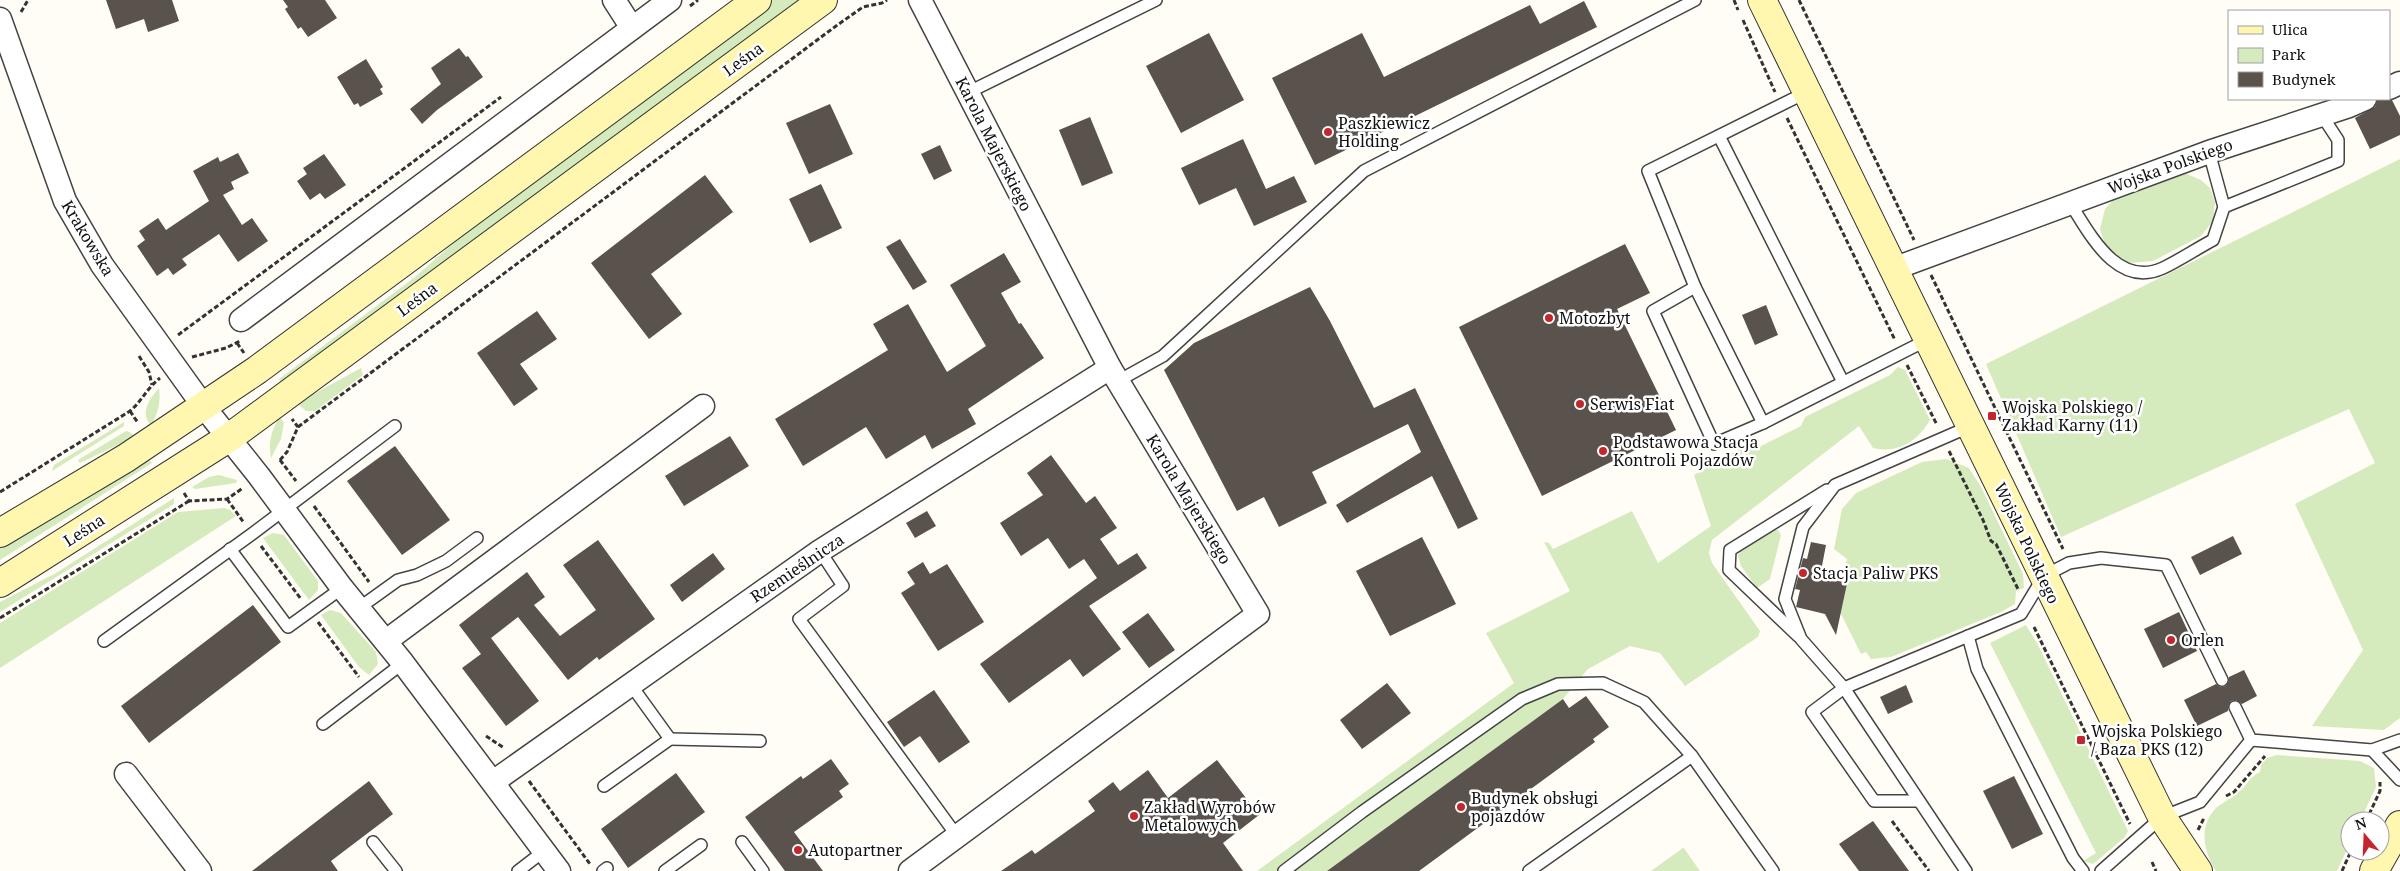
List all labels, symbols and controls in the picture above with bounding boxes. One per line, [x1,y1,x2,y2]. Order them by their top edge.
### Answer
legend [2228,10,2390,100]
text: Ulica [2272,19,2308,39]
street label: Leśna [718,37,768,81]
text: Park [2272,44,2306,64]
text: Budynek [2272,69,2336,89]
street label: Karola Majerskiego [951,73,1037,215]
place label: Paszkiewicz Holding [1338,112,1430,152]
marker: Paszkiewicz Holding [1322,126,1334,138]
street label: Wojska Polskiego [2104,133,2236,199]
street label: Krakowska [57,196,119,280]
street label: Leśna [392,277,442,321]
place label: Motozbyt [1559,307,1631,329]
marker: Motozbyt [1543,312,1555,324]
place label: Serwis Fiat [1590,393,1675,415]
place label: Wojska Polskiego / Zakład Karny (11) [2002,396,2143,436]
marker: Serwis Fiat [1574,398,1586,410]
marker: Wojska Polskiego / Zakład Karny (11) [1986,410,1998,422]
street label: Karola Majerskiego [1141,430,1237,568]
place label: Podstawowa Stacja Kontroli Pojazdów [1613,431,1759,471]
marker: Podstawowa Stacja Kontroli Pojazdów [1597,445,1609,457]
street label: Wojska Polskiego [1989,479,2065,607]
street label: Leśna [59,508,109,552]
street label: Rzemieślnicza [746,528,848,608]
place label: Stacja Paliw PKS [1813,562,1938,584]
marker: Stacja Paliw PKS [1797,567,1809,579]
place label: Orlen [2181,629,2224,651]
marker: Orlen [2165,634,2177,646]
place label: Wojska Polskiego / Baza PKS (12) [2091,720,2223,760]
marker: Wojska Polskiego / Baza PKS (12) [2075,734,2087,746]
place label: Budynek obsługi pojazdów [1471,787,1598,827]
place label: Zakład Wyrobów Metalowych [1144,796,1276,836]
marker: Budynek obsługi pojazdów [1455,801,1467,813]
marker: Zakład Wyrobów Metalowych [1128,810,1140,822]
north arrow [2340,811,2390,861]
text: N [2352,812,2369,834]
place label: Autopartner [808,839,903,861]
marker: Autopartner [792,844,804,856]

